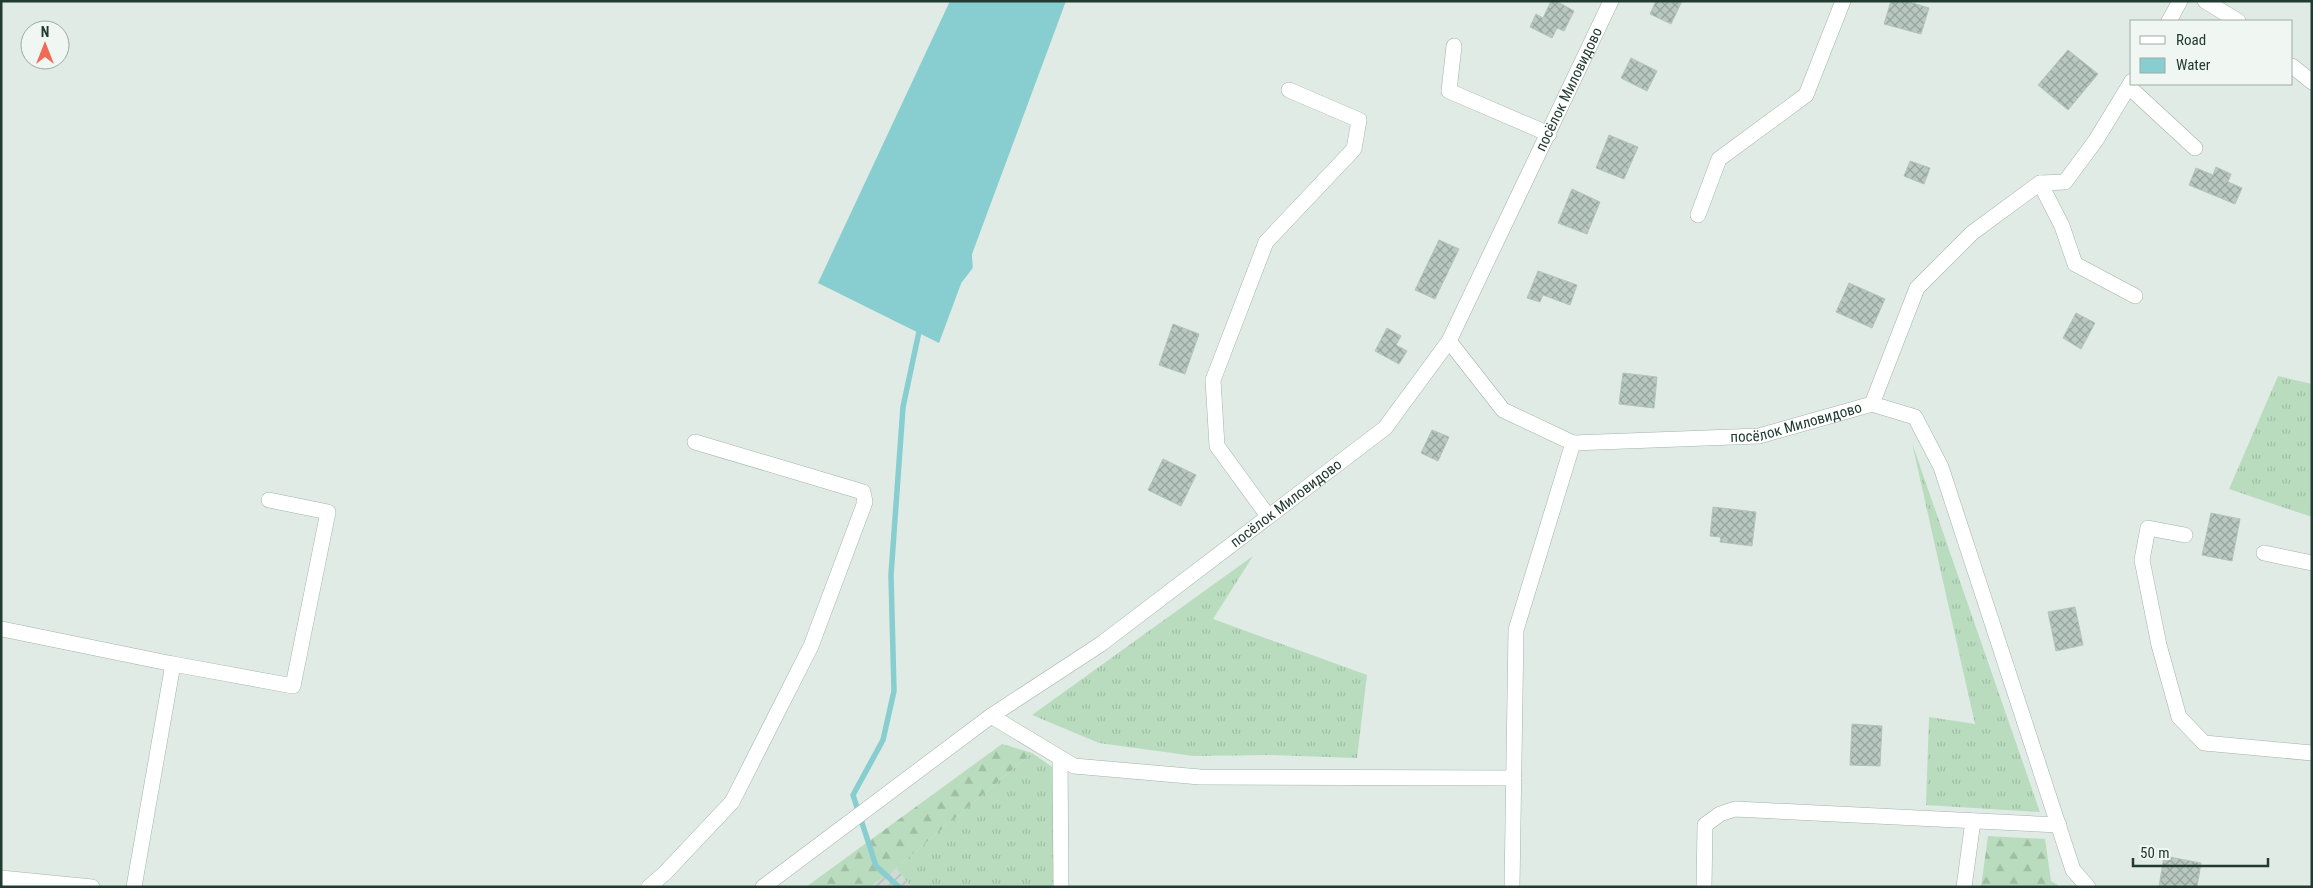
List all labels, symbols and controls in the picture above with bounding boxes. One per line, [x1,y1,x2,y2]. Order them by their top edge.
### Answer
north arrow [20,20,70,70]
legend [2130,20,2293,85]
text: N [41,24,49,40]
street label: посёлок Миловидово [1532,25,1606,154]
text: Road [2176,31,2206,49]
text: Water [2176,56,2211,74]
street label: посёлок Миловидово [1730,398,1864,446]
street label: посёлок Миловидово [1227,455,1345,551]
scale bar [2133,836,2268,868]
text: 50 m [2140,844,2170,862]

